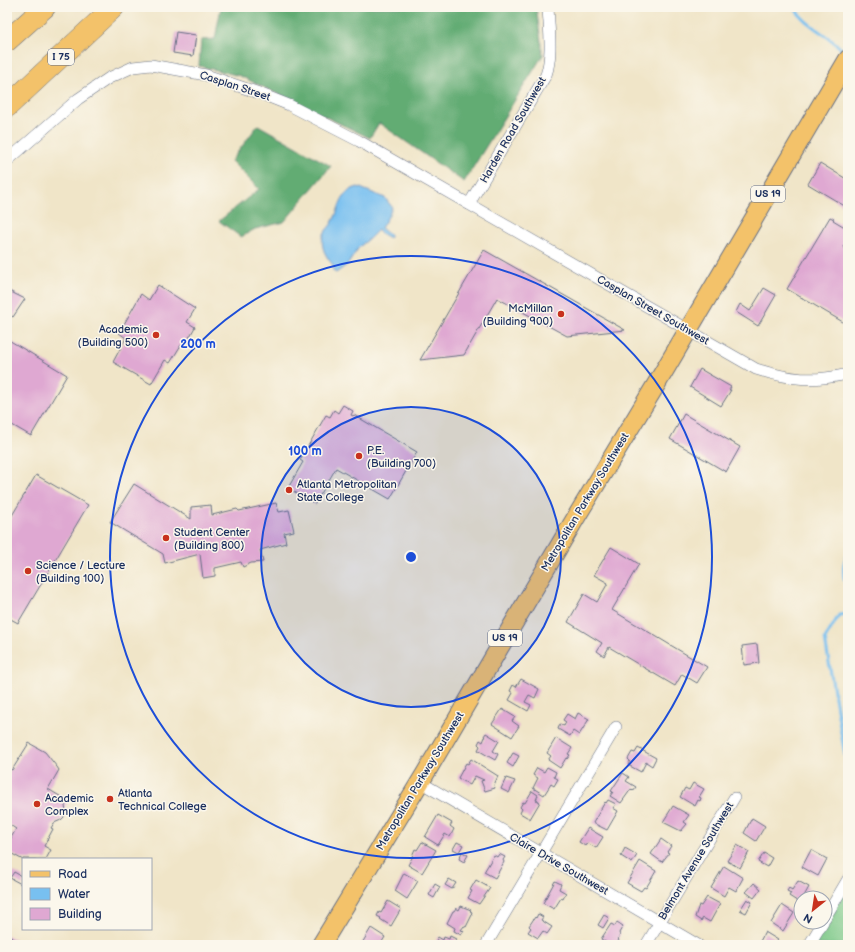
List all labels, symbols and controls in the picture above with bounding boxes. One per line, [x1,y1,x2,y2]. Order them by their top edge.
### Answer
road number: I 75 [48,49,74,65]
street label: Casplan Street [198,68,273,104]
street label: Harden Road Southwest [477,74,549,185]
road number: US 19 [751,186,785,202]
street label: Casplan Street Southwest [595,273,712,348]
place label: McMillan (Building 900) [483,302,553,328]
marker: McMillan (Building 900) [556,309,566,319]
place label: Academic (Building 500) [78,323,148,349]
marker: Academic (Building 500) [151,330,161,340]
text: 200 m [180,337,216,352]
street label: Metropolitan Parkway Southwest [538,430,632,574]
text: 100 m [288,444,322,459]
place label: P.E. (Building 700) [367,444,436,470]
marker: P.E. (Building 700) [354,451,364,461]
place label: Atlanta Metropolitan State College [297,478,397,504]
marker: Atlanta Metropolitan State College [284,485,294,495]
place label: Student Center (Building 800) [174,526,251,552]
marker: Student Center (Building 800) [161,533,171,543]
centre of rings [404,550,418,564]
place label: Science / Lecture (Building 100) [36,559,126,585]
marker: Science / Lecture (Building 100) [23,566,33,576]
road number: US 19 [488,630,522,646]
street label: Metropolitan Parkway Southwest [373,709,467,853]
place label: Atlanta Technical College [118,787,207,813]
place label: Academic Complex [45,792,94,818]
marker: Atlanta Technical College [105,794,115,804]
marker: Academic Complex [32,799,42,809]
street label: Belmont Avenue Southwest [656,799,737,922]
street label: Claire Drive Southwest [507,830,611,898]
legend [22,858,152,930]
text: Road [58,867,87,882]
text: Water [58,887,90,902]
north arrow [793,890,833,930]
text: Building [58,907,102,922]
text: N [801,911,815,926]

